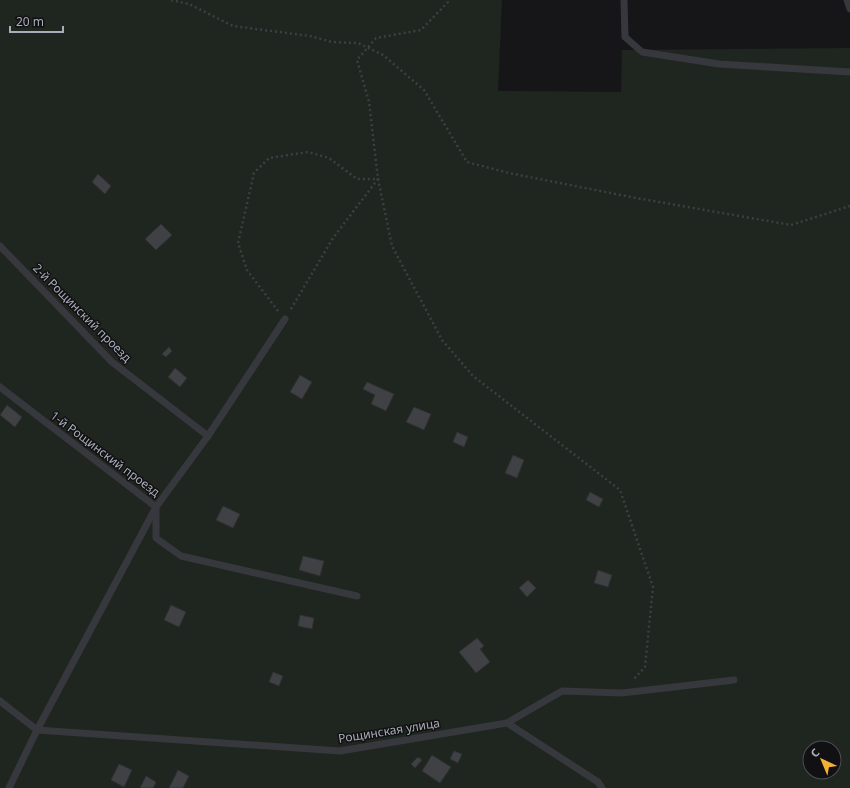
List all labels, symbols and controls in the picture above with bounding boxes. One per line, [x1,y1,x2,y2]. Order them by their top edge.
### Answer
scale bar [10,8,63,34]
text: 20 m [16,13,44,30]
street label: 2-й Рощинский проезд [29,260,136,366]
street label: 1-й Рощинский проезд [47,407,164,501]
street label: Рощинская улица [337,714,441,747]
north arrow [802,740,842,780]
text: С [807,745,822,760]

